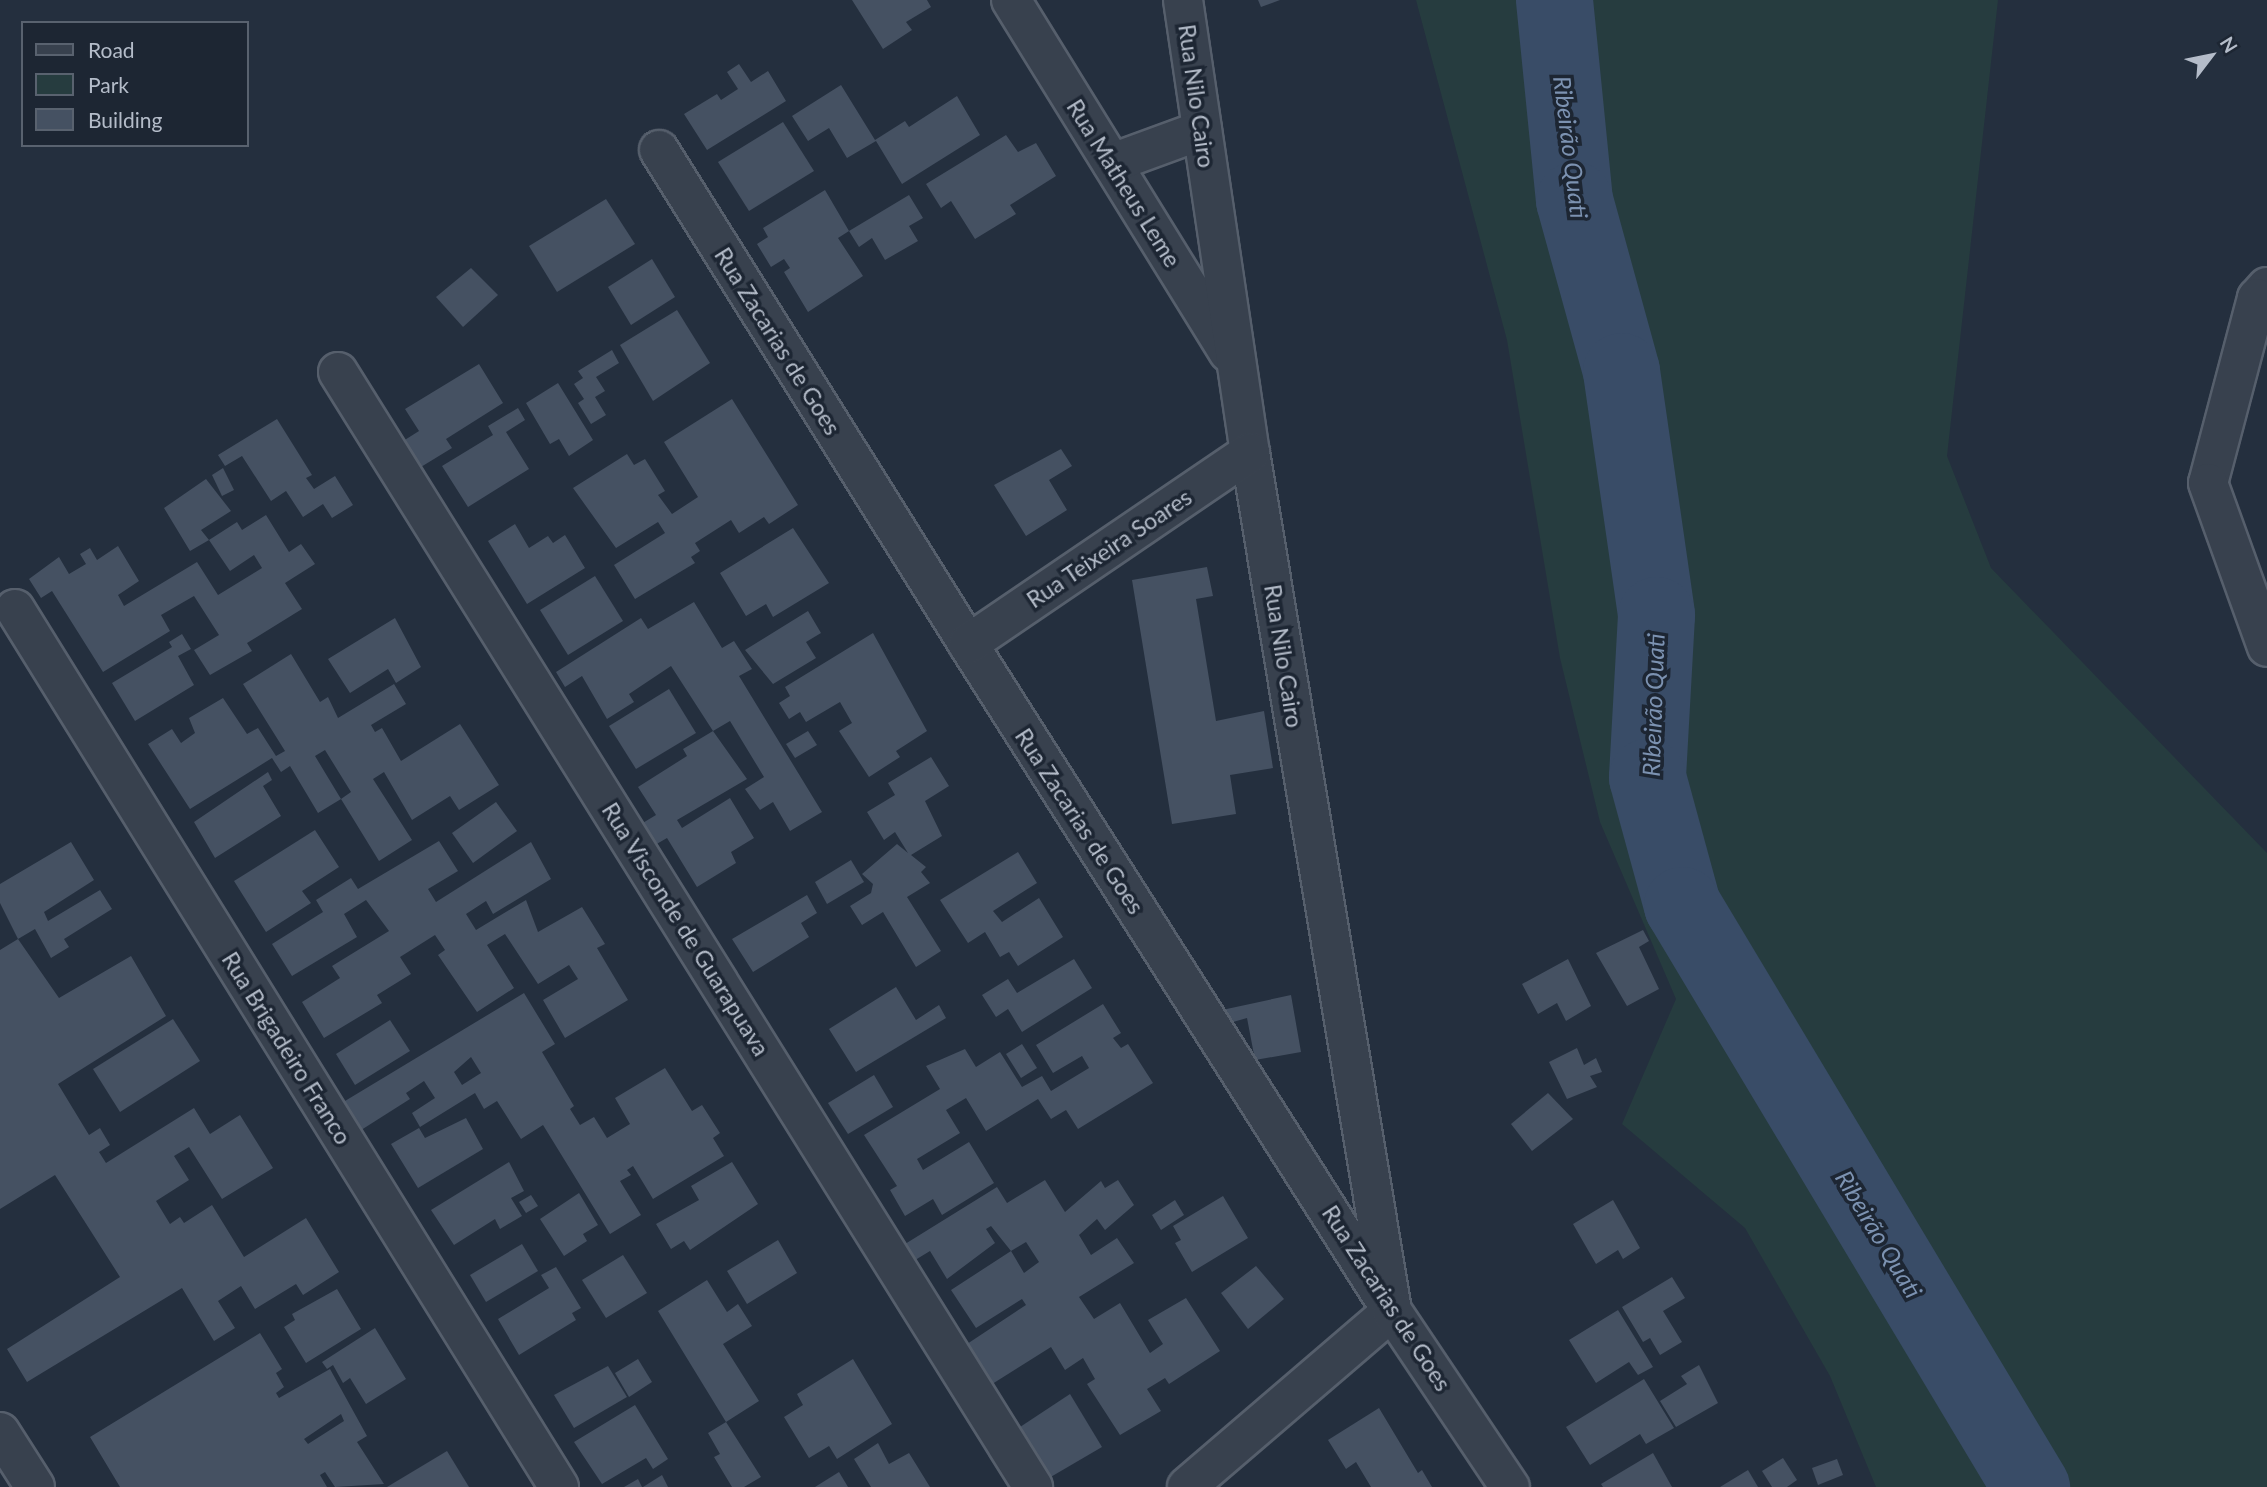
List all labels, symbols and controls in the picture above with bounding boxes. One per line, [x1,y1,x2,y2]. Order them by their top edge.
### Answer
legend [21,21,248,147]
north arrow [2176,21,2246,91]
street label: Rua Nilo Cairo [1173,22,1221,170]
text: N [2216,32,2243,57]
text: Road [88,37,135,62]
text: Park [88,72,129,97]
water label: Ribeirão Quati [1548,74,1594,220]
street label: Rua Matheus Leme [1061,94,1187,272]
text: Building [88,107,163,132]
street label: Rua Zacarias de Goes [709,242,847,440]
street label: Rua Teixeira Soares [1021,482,1197,614]
street label: Rua Nilo Cairo [1259,582,1309,730]
water label: Ribeirão Quati [1636,633,1670,777]
street label: Rua Zacarias de Goes [1010,723,1150,919]
street label: Rua Visconde de Guarapuava [596,797,776,1061]
street label: Rua Brigadeiro Franco [217,947,357,1149]
water label: Ribeirão Quati [1830,1165,1928,1303]
street label: Rua Zacarias de Goes [1317,1200,1457,1396]

